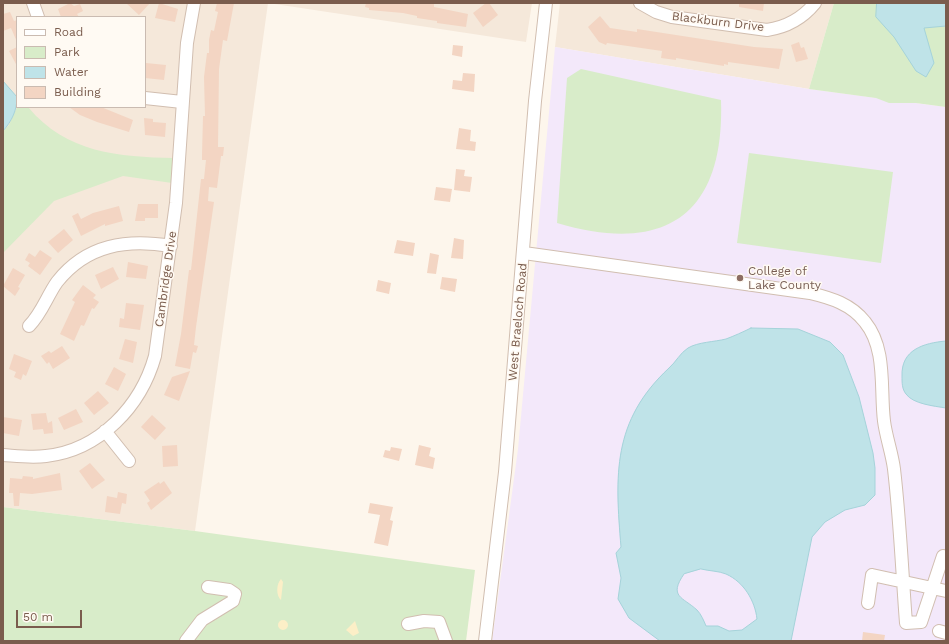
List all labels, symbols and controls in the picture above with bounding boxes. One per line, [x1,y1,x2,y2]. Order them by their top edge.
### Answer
street label: Blackburn Drive [671,9,765,35]
legend [16,16,146,108]
text: Road [54,25,83,39]
text: Park [54,45,80,59]
text: Water [54,65,88,79]
text: Building [54,85,101,99]
street label: Cambridge Drive [152,230,180,328]
street label: West Braeloch Road [506,263,530,381]
place label: College of Lake County [748,264,821,292]
marker: College of Lake County [735,273,745,283]
scale bar [18,602,84,628]
text: 50 m [23,610,53,624]

